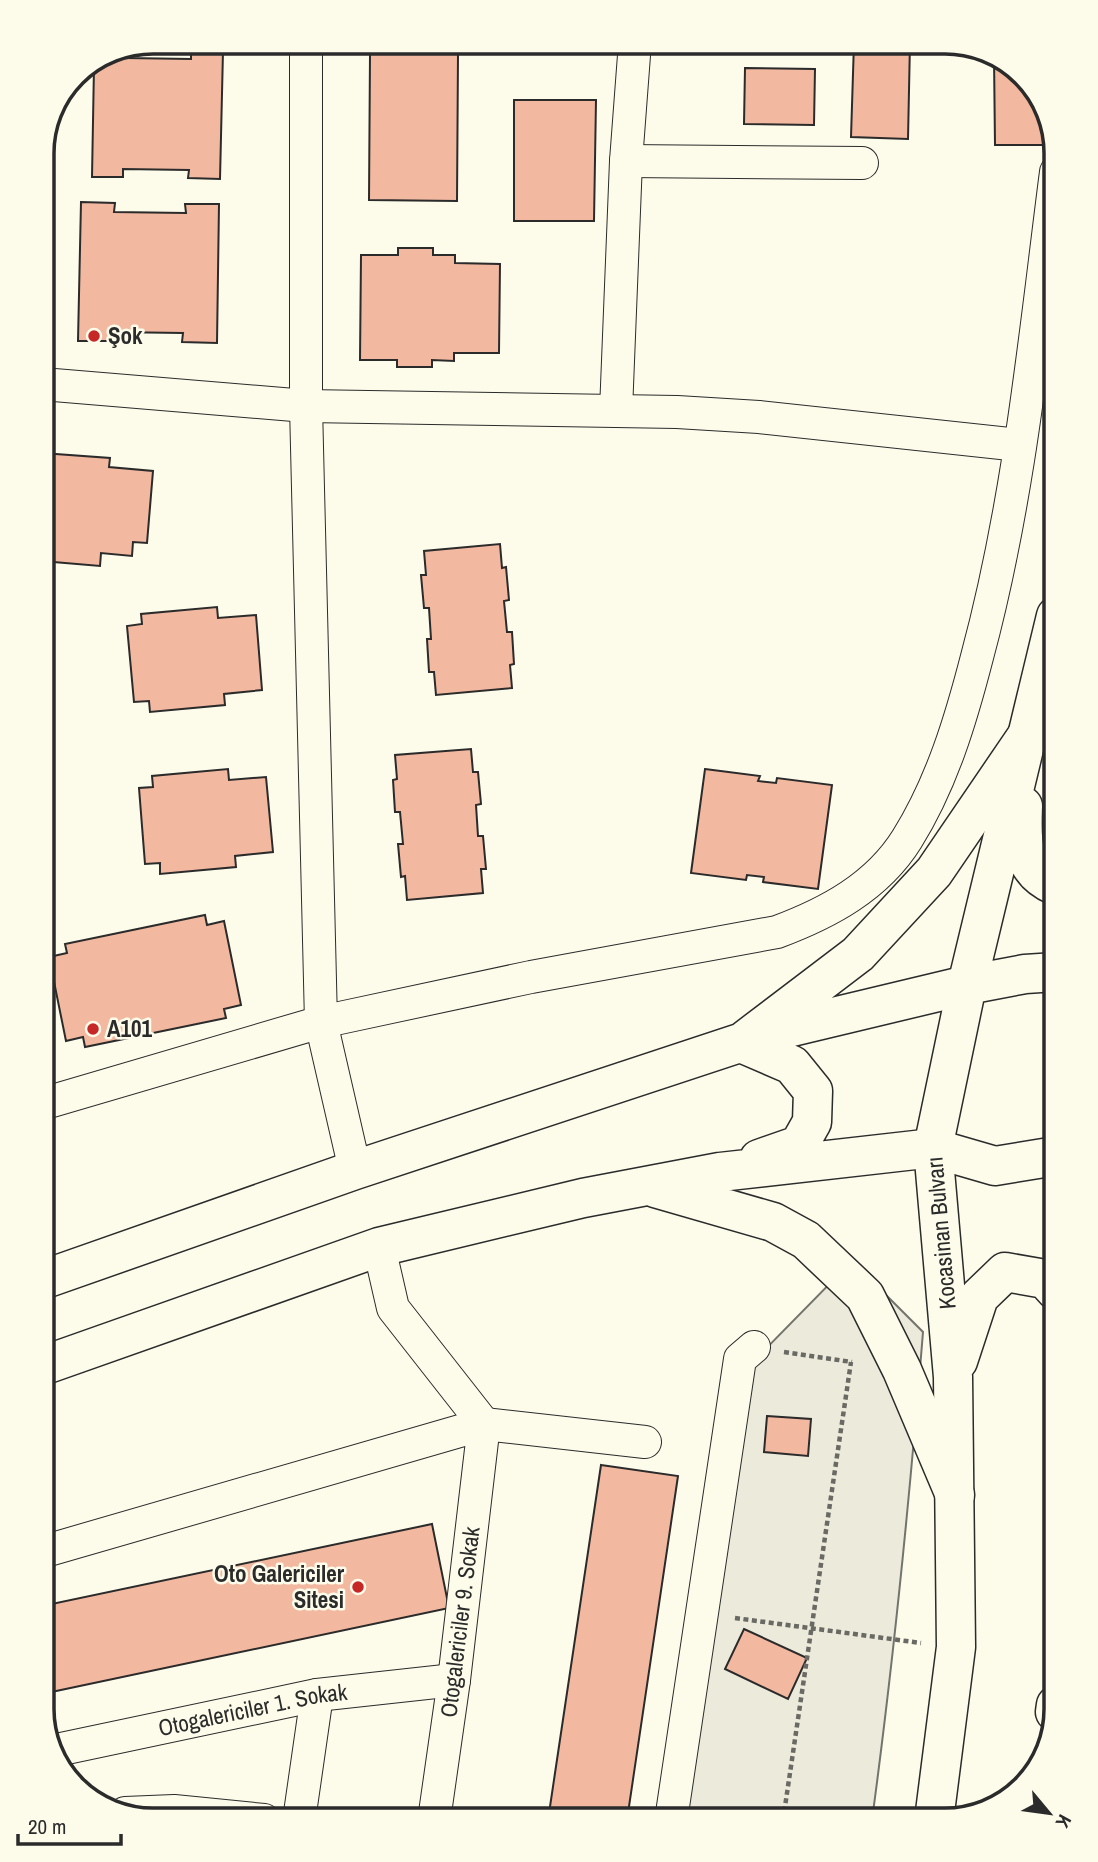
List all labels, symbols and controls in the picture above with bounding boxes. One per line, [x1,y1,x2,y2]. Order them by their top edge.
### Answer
place label: Şok [108,320,143,351]
marker: Şok [86,328,102,344]
place label: A101 [107,1013,153,1044]
marker: A101 [85,1021,101,1037]
street label: Kocasinan Bulvarı [918,1155,963,1311]
street label: Otogalericiler 9. Sokak [432,1524,487,1719]
place label: Oto Galericiler Sitesi [214,1558,345,1615]
marker: Oto Galericiler Sitesi [350,1579,366,1595]
street label: Otogalericiler 1. Sokak [155,1676,349,1743]
north arrow [1014,1778,1084,1848]
scale bar [18,1802,121,1846]
text: K [1049,1810,1078,1833]
text: 20 m [28,1812,66,1841]

